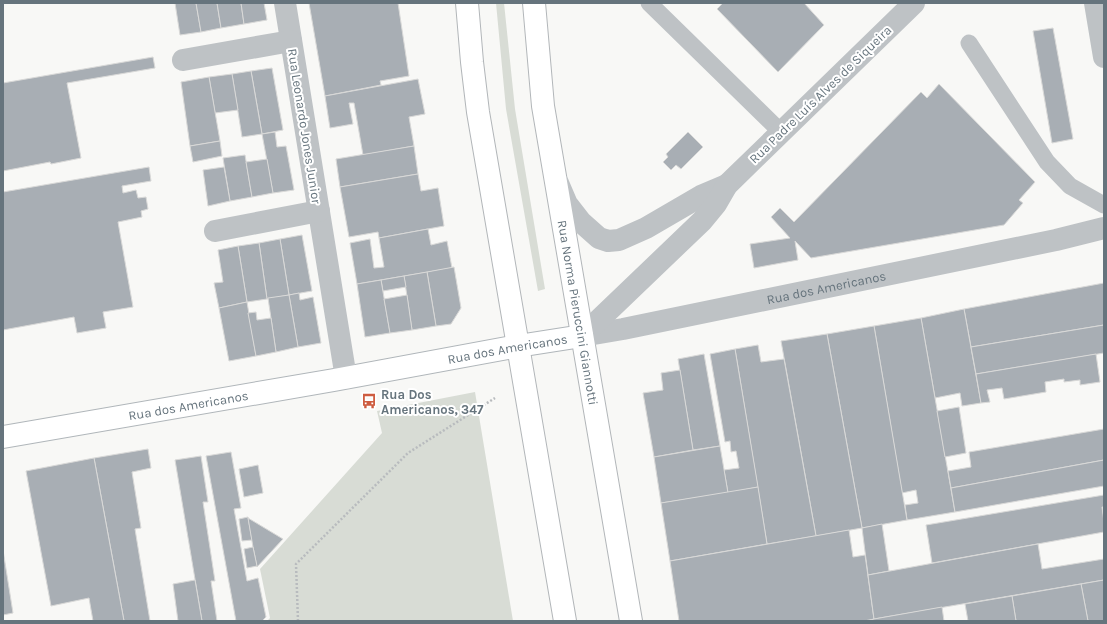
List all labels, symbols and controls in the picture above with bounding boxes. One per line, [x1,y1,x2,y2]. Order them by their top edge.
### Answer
street label: Rua Padre Luís Alves de Siqueira [746,22,895,167]
street label: Rua Leonardo Jones Junior [285,47,324,205]
street label: Rua Norma Pieruccini Giannotti [555,219,601,406]
street label: Rua dos Americanos [765,268,887,307]
street label: Rua dos Americanos [446,331,569,367]
place label: Rua Dos Americanos, 347 [381,387,484,417]
street label: Rua dos Americanos [127,388,250,423]
bus stop icon: Rua Dos Americanos, 347 [360,392,378,410]

